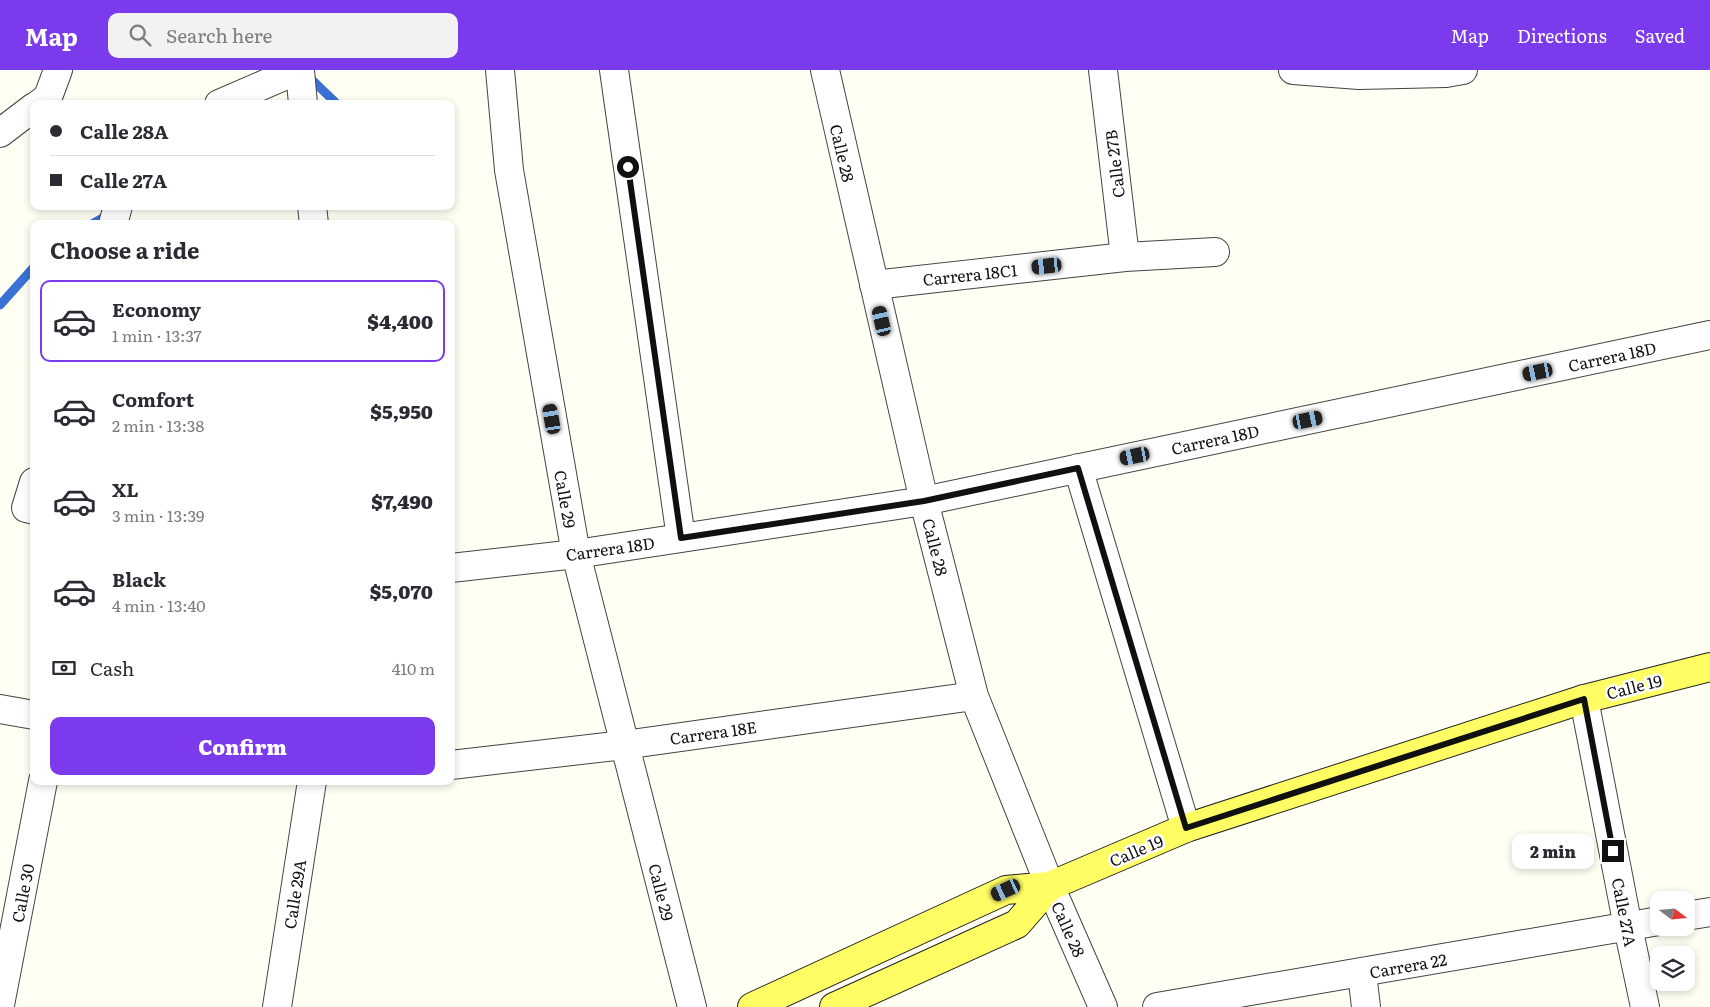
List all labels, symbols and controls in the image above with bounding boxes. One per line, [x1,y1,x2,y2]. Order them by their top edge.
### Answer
search box [108,13,458,58]
text: Map [25,18,78,53]
icon: search [126,21,154,49]
text: Search here [166,21,272,49]
text: Map [1451,22,1489,49]
text: Directions [1517,22,1607,49]
text: Saved [1635,22,1685,49]
text: Calle 28A [80,117,168,145]
street label: Calle 28 [825,122,861,184]
street label: Calle 27B [1098,129,1130,199]
route start [617,156,639,178]
text: Calle 27A [80,166,167,194]
text: Choose a ride [50,233,199,266]
street label: Carrera 18C1 [921,257,1019,291]
car [1031,257,1062,275]
text: Economy [112,295,201,323]
icon: car [52,299,97,344]
car [871,305,892,337]
text: $4,400 [367,307,433,335]
text: 1 min · 13:37 [112,323,202,347]
street label: Carrera 18D [1566,335,1658,377]
car [1521,362,1554,382]
text: Comfort [112,385,194,413]
icon: car [52,389,97,434]
text: $5,950 [370,397,433,425]
car [542,403,561,435]
car [1291,410,1324,430]
text: 2 min · 13:38 [112,413,204,437]
street label: Carrera 18D [1169,418,1261,460]
car [1118,446,1151,466]
street label: Calle 29 [549,468,583,530]
text: XL [112,475,139,503]
icon: car [52,479,97,524]
text: $7,490 [371,487,433,515]
text: 3 min · 13:39 [112,503,204,527]
street label: Calle 28 [917,516,955,579]
street label: Carrera 18D [564,530,656,566]
text: Black [112,565,166,593]
icon: car [52,569,97,614]
text: $5,070 [370,577,433,605]
text: 4 min · 13:40 [112,593,205,617]
icon: cash [50,654,78,682]
text: Cash [90,654,134,682]
text: 410 m [392,656,435,680]
street label: Calle 19 [1604,668,1664,704]
street label: Carrera 18E [668,714,758,750]
button: Confirm [50,717,435,775]
street label: Calle 19 [1105,828,1167,872]
callout: 2 min [1513,834,1596,868]
text: 2 min [1530,839,1576,863]
route end [1602,840,1624,862]
street label: Calle 29A [277,857,311,930]
street label: Calle 30 [5,861,39,925]
street label: Calle 29 [643,861,681,923]
street label: Calle 27A [1607,876,1643,949]
car [989,877,1022,903]
north arrow [1650,891,1695,936]
map controls [1650,891,1695,991]
street label: Calle 28 [1046,897,1092,961]
street label: Carrera 22 [1367,946,1449,984]
button: layers [1650,946,1695,991]

